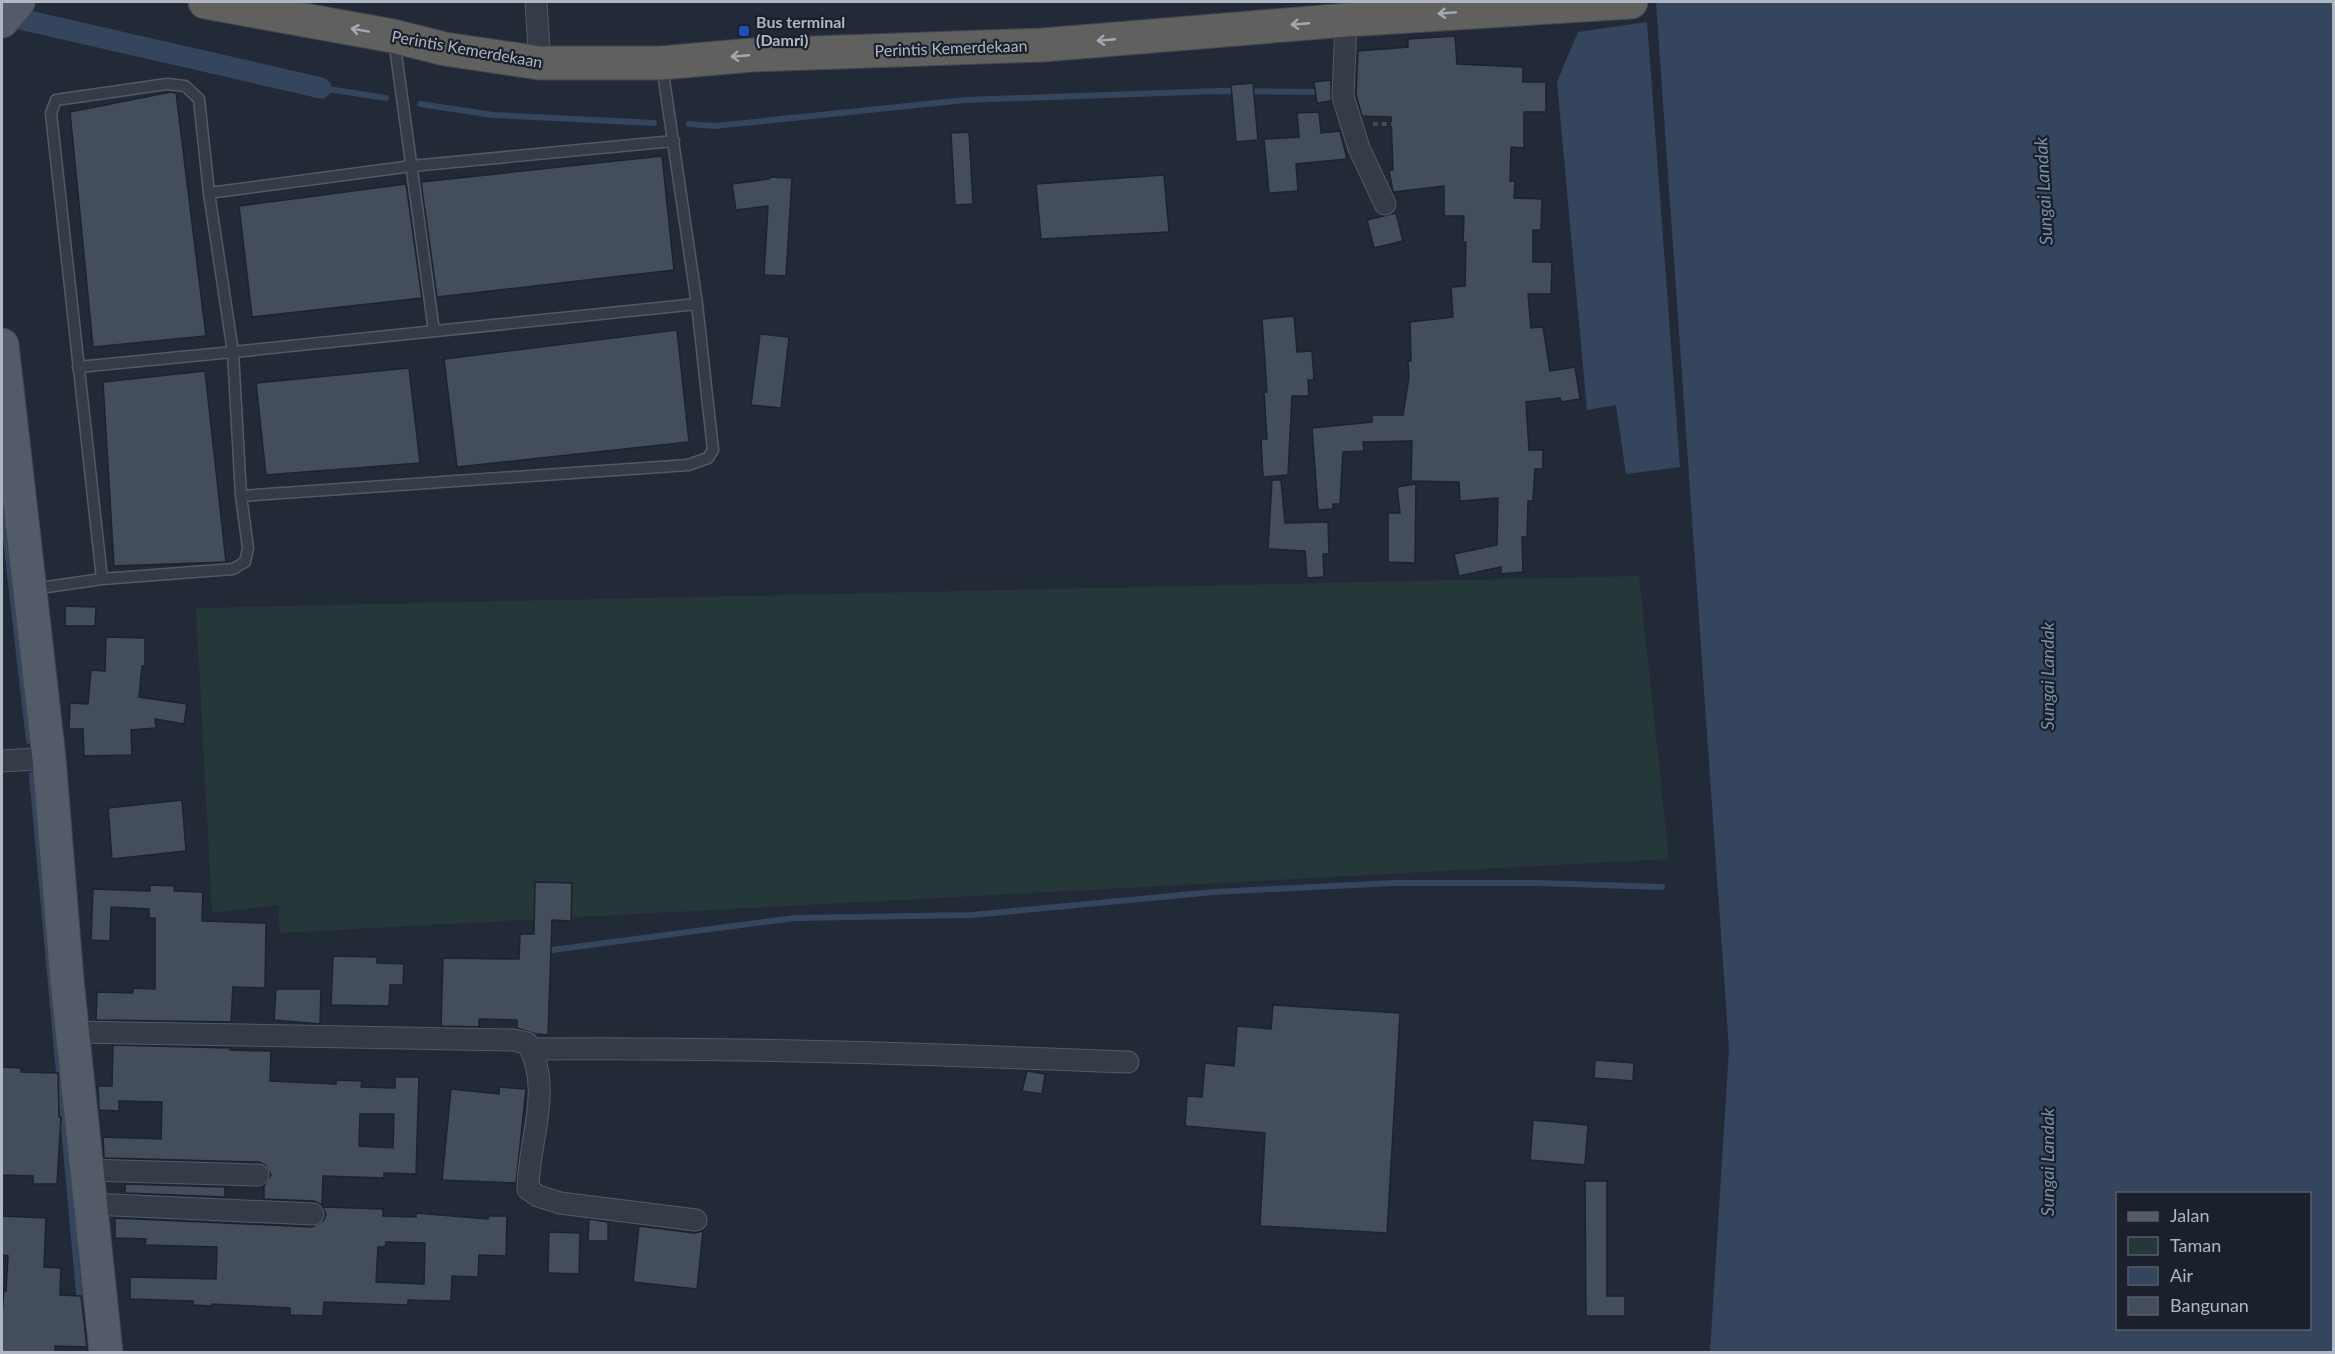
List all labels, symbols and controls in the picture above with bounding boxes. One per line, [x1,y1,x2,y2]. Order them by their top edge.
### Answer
one-way arrow [1438,8,1458,19]
place label: Bus terminal (Damri) [756,12,845,49]
one-way arrow [1291,19,1311,30]
marker: Bus terminal (Damri) [737,24,751,38]
one-way arrow [351,25,370,36]
street label: Perintis Kemerdekaan [390,26,544,71]
street label: Perintis Kemerdekaan [874,35,1028,60]
one-way arrow [1097,35,1116,46]
one-way arrow [731,51,751,62]
water label: Sungai Landak [2029,136,2057,246]
water label: Sungai Landak [2036,621,2058,730]
water label: Sungai Landak [2036,1107,2058,1216]
legend [2116,1192,2311,1330]
text: Jalan [2170,1204,2209,1226]
text: Taman [2170,1234,2221,1256]
text: Air [2170,1264,2193,1286]
text: Bangunan [2170,1294,2249,1316]

